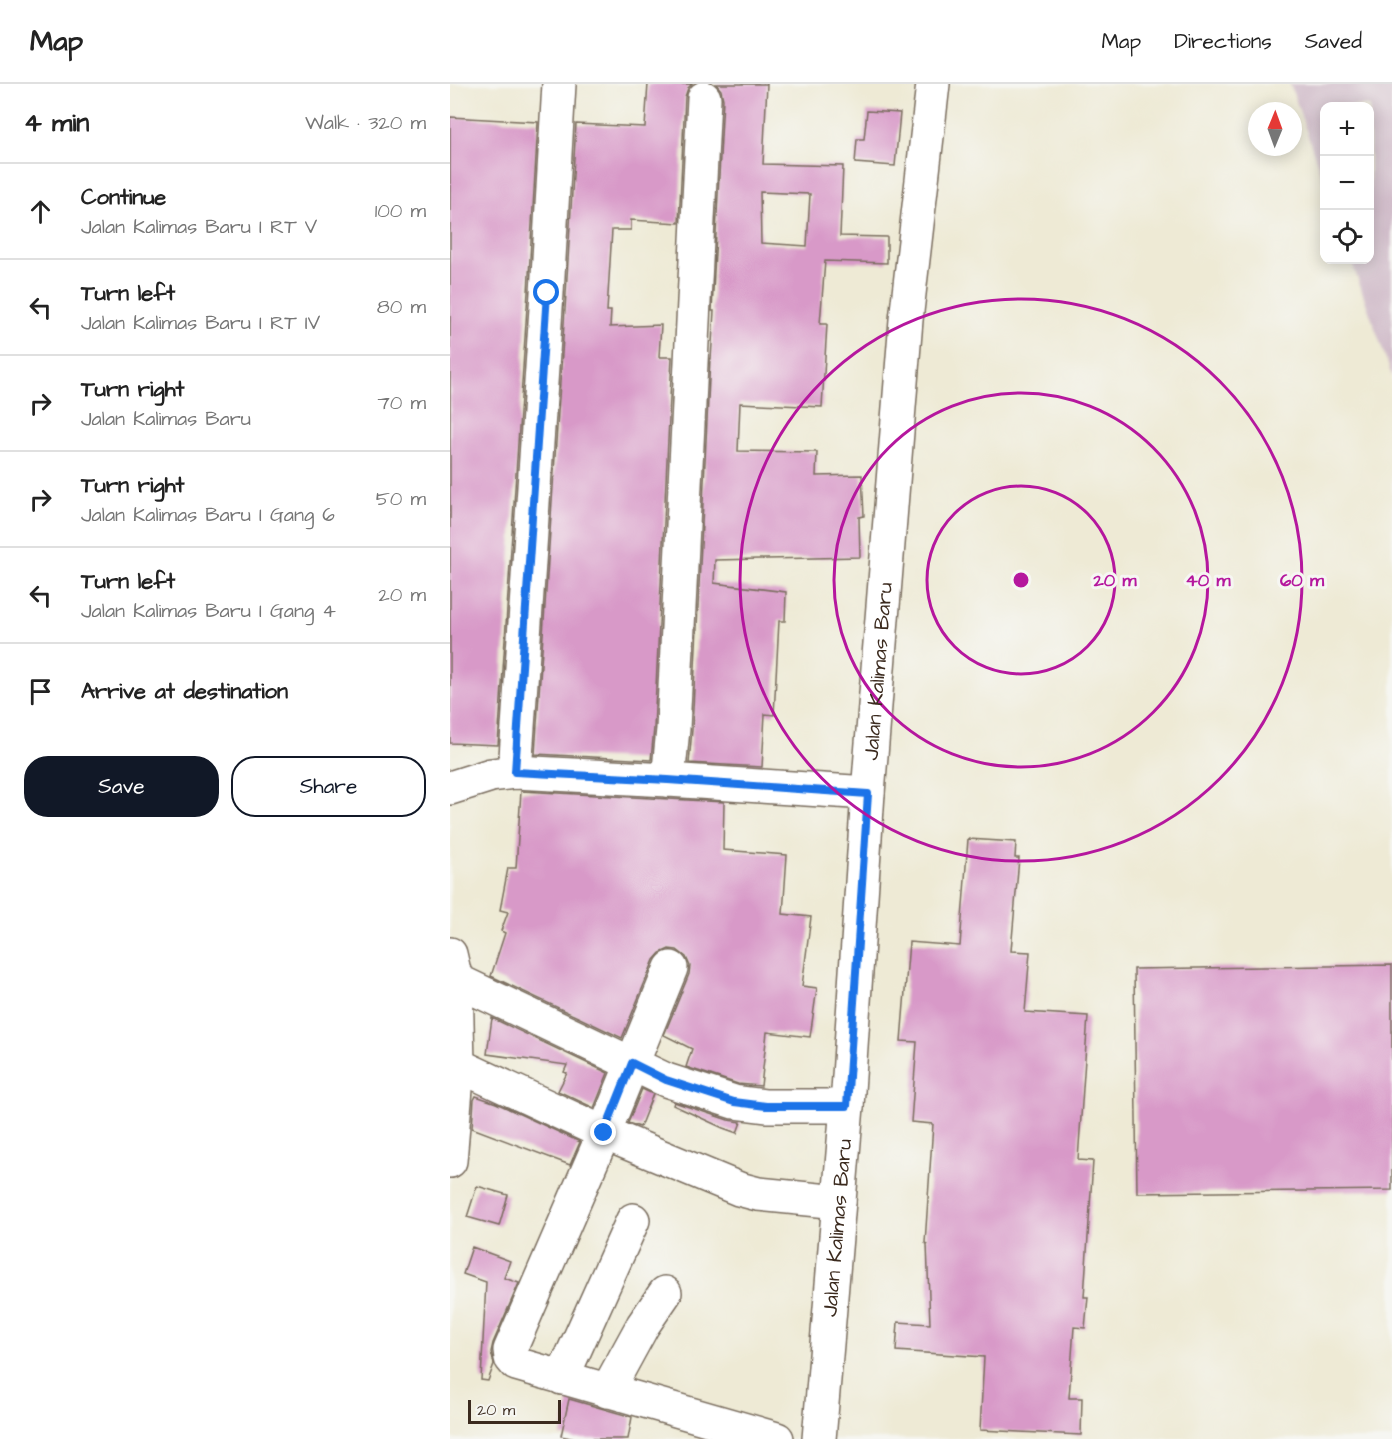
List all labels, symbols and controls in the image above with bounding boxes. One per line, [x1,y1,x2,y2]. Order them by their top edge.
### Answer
text: Map [30,22,83,61]
text: Map [1101,27,1141,56]
text: Directions [1174,27,1272,56]
text: Saved [1305,27,1362,56]
north arrow [1248,102,1302,156]
map controls [1320,102,1374,264]
button: + [1320,102,1374,156]
text: 4 min [24,105,89,141]
text: Walk · 320 m [305,109,426,137]
button: − [1320,156,1374,210]
text: Continue [81,182,166,213]
icon: ahead [24,195,57,228]
text: 100 m [375,197,426,225]
button: locate [1320,210,1374,264]
text: Jalan Kalimas Baru I RT V [81,213,317,241]
text: Turn left [81,278,175,309]
route start [533,279,559,305]
icon: left [24,291,57,324]
text: 80 m [377,293,426,321]
text: Jalan Kalimas Baru I RT IV [81,309,320,337]
text: Turn right [81,374,184,405]
icon: right [24,387,57,420]
text: 70 m [378,389,426,417]
text: Jalan Kalimas Baru [81,405,251,433]
text: Turn right [81,470,184,501]
icon: right [24,483,57,516]
text: 50 m [376,485,426,513]
text: Jalan Kalimas Baru I Gang 6 [81,501,335,529]
text: Turn left [81,566,175,597]
text: 20 m [1093,568,1137,593]
text: 40 m [1186,568,1231,593]
text: 60 m [1280,568,1325,593]
centre of rings [1011,570,1031,590]
icon: left [24,579,57,612]
text: 20 m [378,581,426,609]
street label: Jalan Kalimas Baru [856,581,899,761]
text: Jalan Kalimas Baru I Gang 4 [81,597,336,625]
icon: arrive [24,675,57,708]
text: Arrive at destination [81,676,288,707]
button: Save [24,756,219,817]
button: Share [231,756,426,817]
route end [590,1119,616,1145]
street label: Jalan Kalimas Baru [815,1137,859,1318]
scale bar [468,1397,561,1424]
text: 20 m [477,1399,515,1421]

